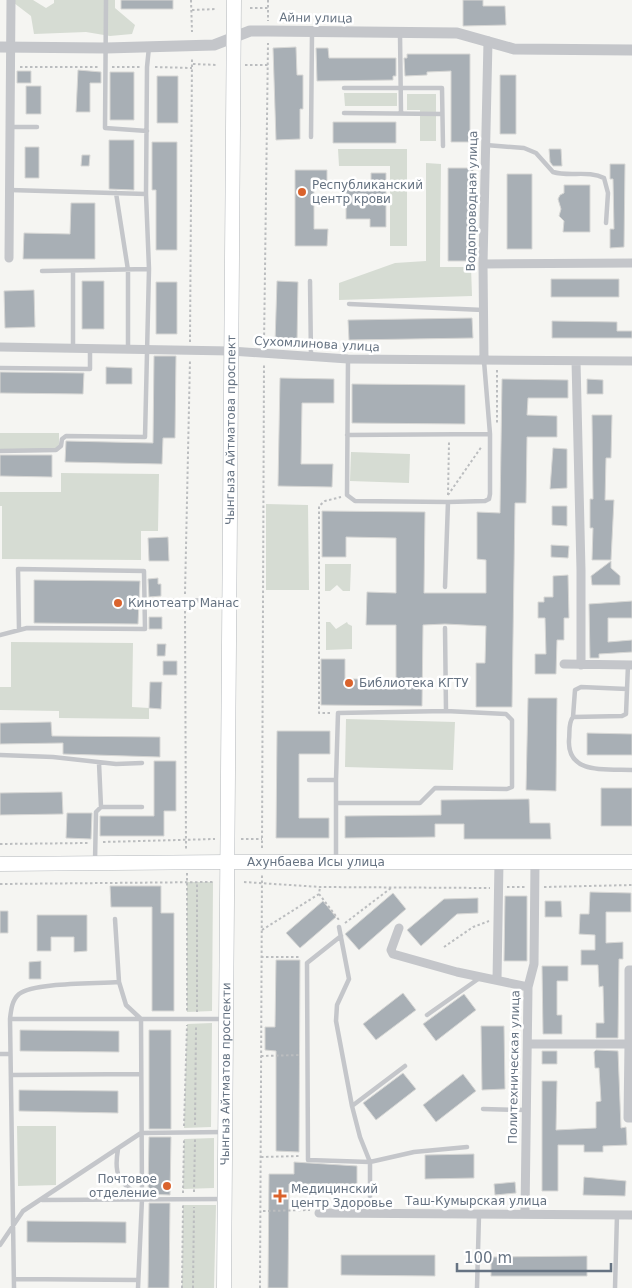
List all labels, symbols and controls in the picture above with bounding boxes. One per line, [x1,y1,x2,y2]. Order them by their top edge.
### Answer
street label: Айни улица [279,10,353,26]
street label: Водопроводная улица [464,130,480,272]
place label: Республиканский центр крови [312,178,423,206]
marker: Республиканский центр крови [296,186,308,198]
street label: Сухомлинова улица [254,334,380,354]
street label: Чынгыза Айтматова проспект [223,335,238,525]
place label: Кинотеатр Манас [128,596,239,610]
marker: Кинотеатр Манас [112,597,124,609]
place label: Библиотека КГТУ [359,676,469,690]
marker: Библиотека КГТУ [343,677,355,689]
street label: Ахунбаева Исы улица [247,855,385,869]
street label: Чынгыз Айтматов проспекти [218,982,233,1166]
street label: Политехническая улица [506,990,522,1144]
place label: Почтовое отделение [89,1172,157,1200]
marker: Почтовое отделение [161,1180,173,1192]
place label: Медицинский центр Здоровье [291,1182,393,1210]
marker: Медицинский центр Здоровье [273,1189,287,1203]
street label: Таш-Кумырская улица [404,1194,547,1208]
scale bar [457,1240,611,1272]
text: 100 m [464,1249,512,1267]

